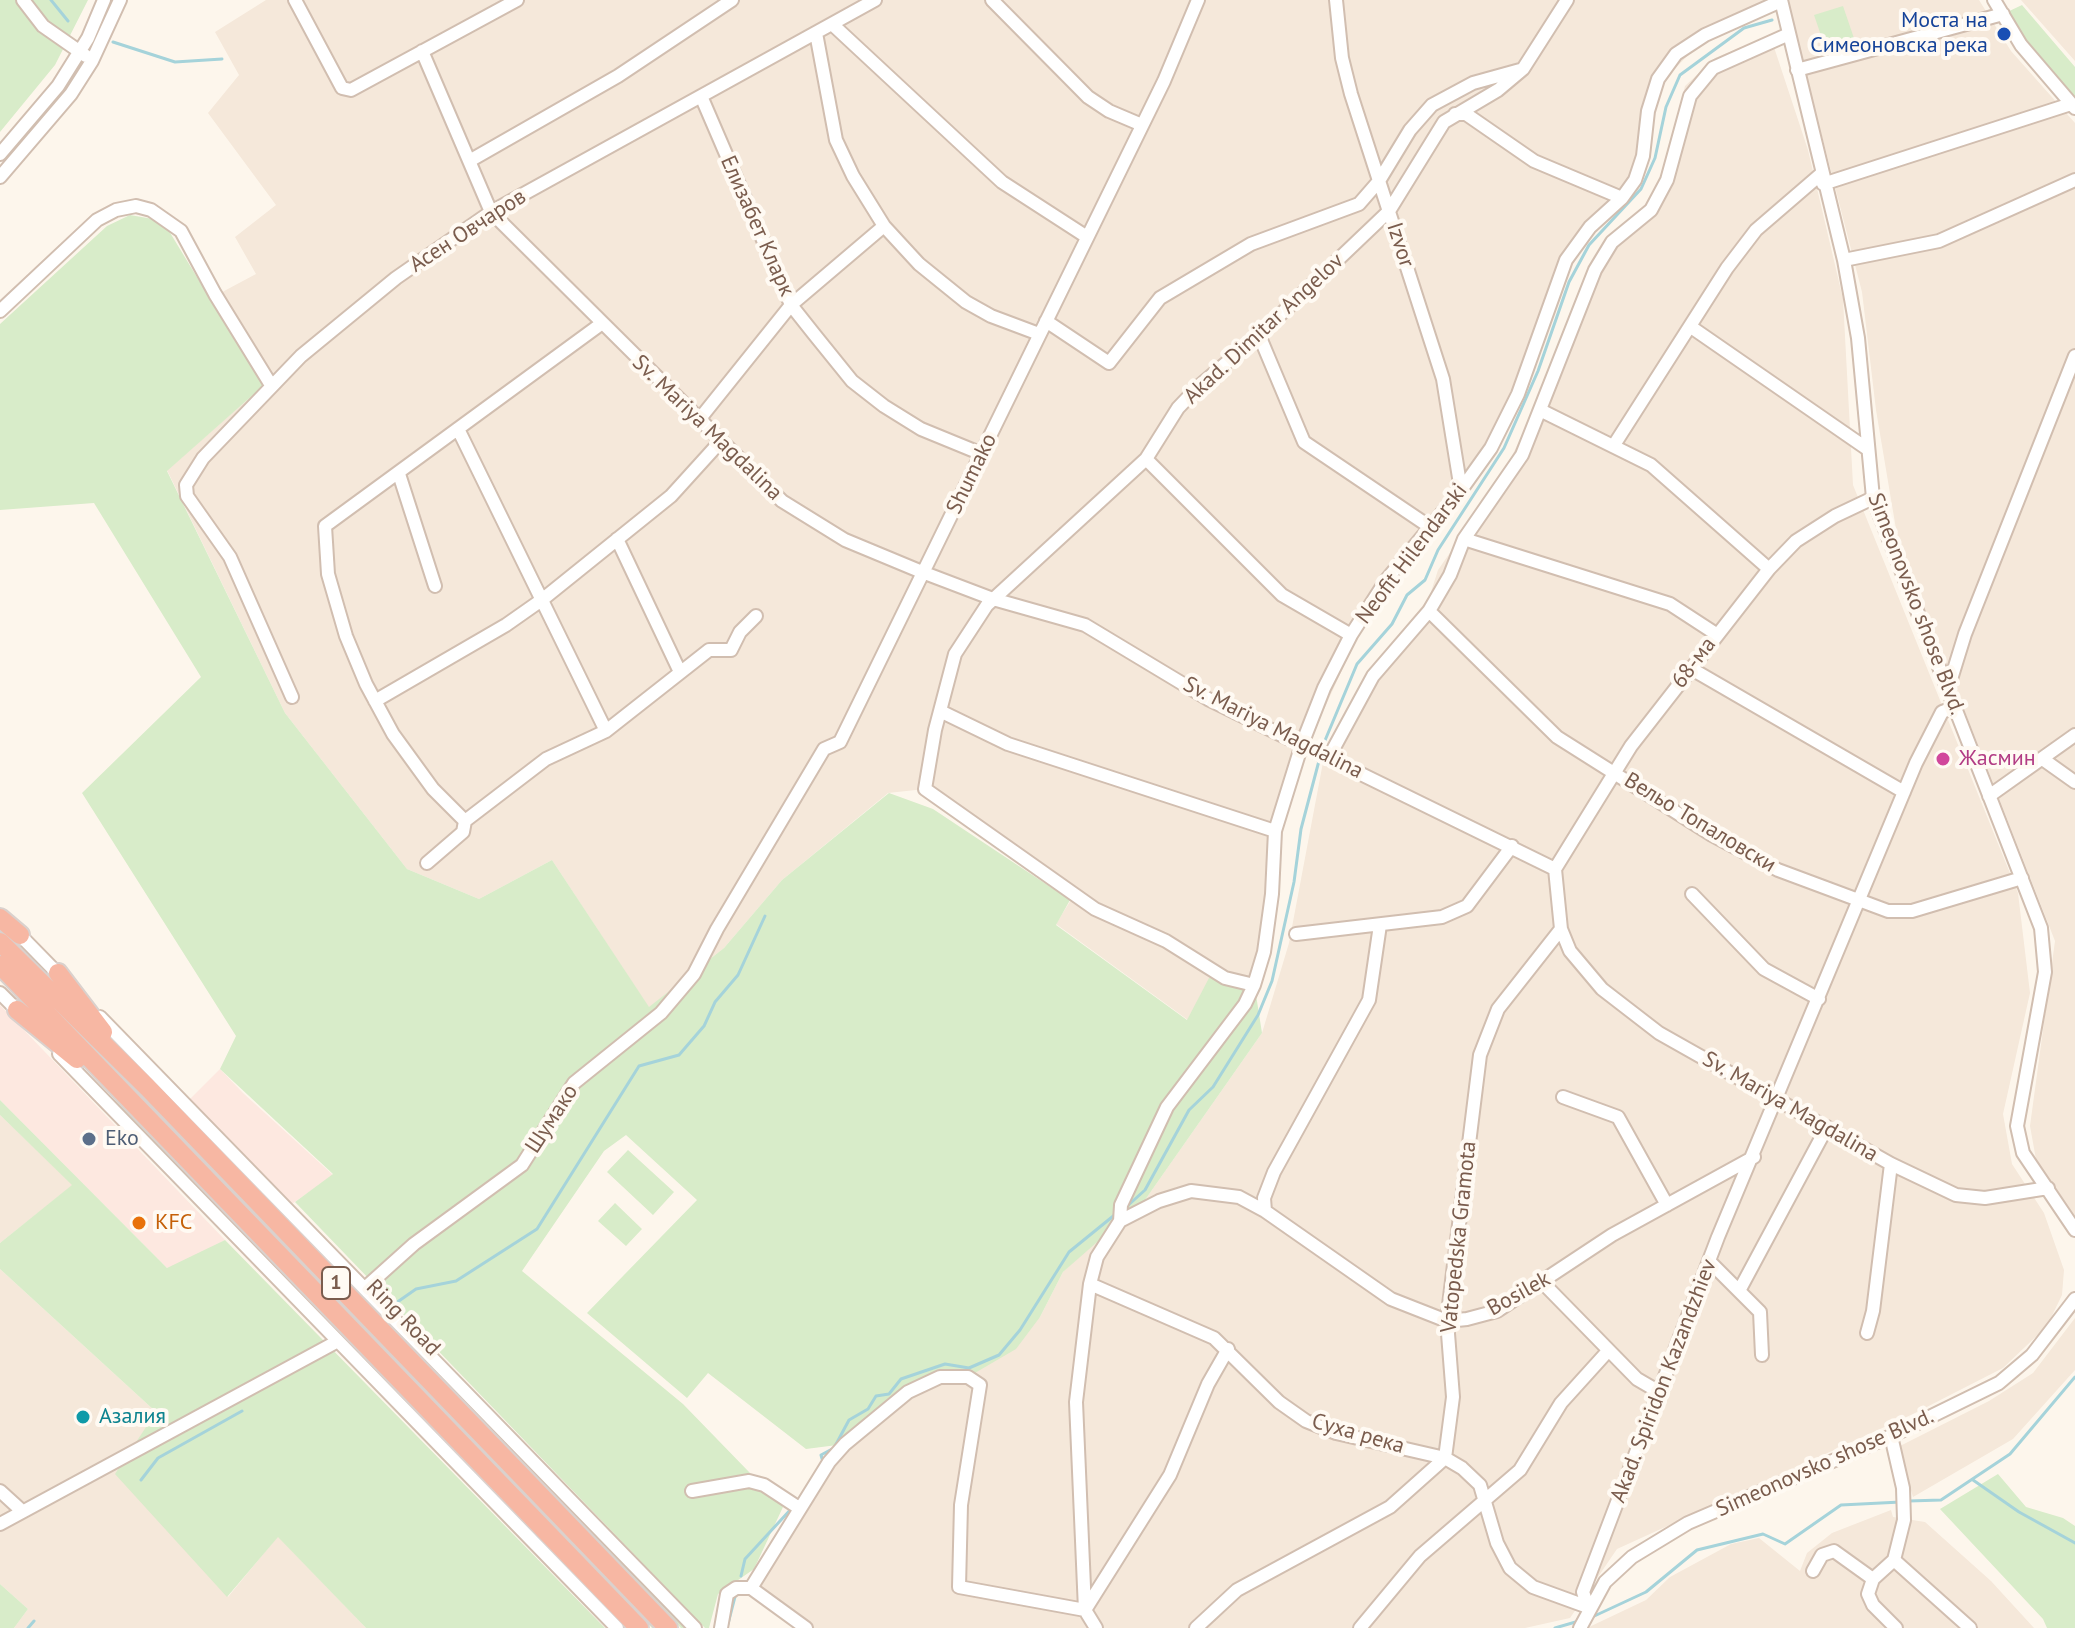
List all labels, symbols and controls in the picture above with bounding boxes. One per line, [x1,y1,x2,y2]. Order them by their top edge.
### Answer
place label: Моста на Симеоновска река [1810,8,1988,60]
marker: Моста на Симеоновска река [1995,25,2013,43]
street label: Елизабет Кларк [714,152,800,300]
street label: Асен Овчаров [405,184,531,278]
street label: Izvor [1380,219,1420,271]
street label: Akad. Dimitar Angelov [1179,248,1349,410]
street label: Sv. Mariya Magdalina [627,350,787,506]
street label: Shumako [941,429,1003,519]
street label: Neofit Hilendarski [1351,479,1473,629]
street label: Simeonovsko shose Blvd. [1862,489,1970,719]
street label: 68-ма [1666,632,1722,694]
street label: Sv. Mariya Magdalina [1179,671,1367,785]
place label: Жасмин [1959,746,2036,772]
marker: Жасмин [1934,750,1952,768]
street label: Вельо Топаловски [1619,767,1781,879]
street label: Sv. Mariya Magdalina [1698,1046,1882,1168]
street label: Шумако [520,1080,584,1158]
place label: Eko [105,1126,139,1152]
marker: Eko [80,1130,98,1148]
street label: Vatopedska Gramota [1436,1140,1482,1334]
place label: KFC [155,1210,192,1236]
marker: KFC [130,1214,148,1232]
street label: Akad. Spiridon Kazandzhiev [1605,1256,1723,1506]
street label: Bosilek [1483,1266,1555,1322]
road number: 1 [322,1267,350,1299]
street label: Ring Road [360,1275,446,1361]
street label: Simeonovsko shose Blvd. [1712,1403,1938,1523]
place label: Азалия [99,1404,166,1430]
marker: Азалия [74,1408,92,1426]
street label: Суха река [1309,1408,1407,1460]

